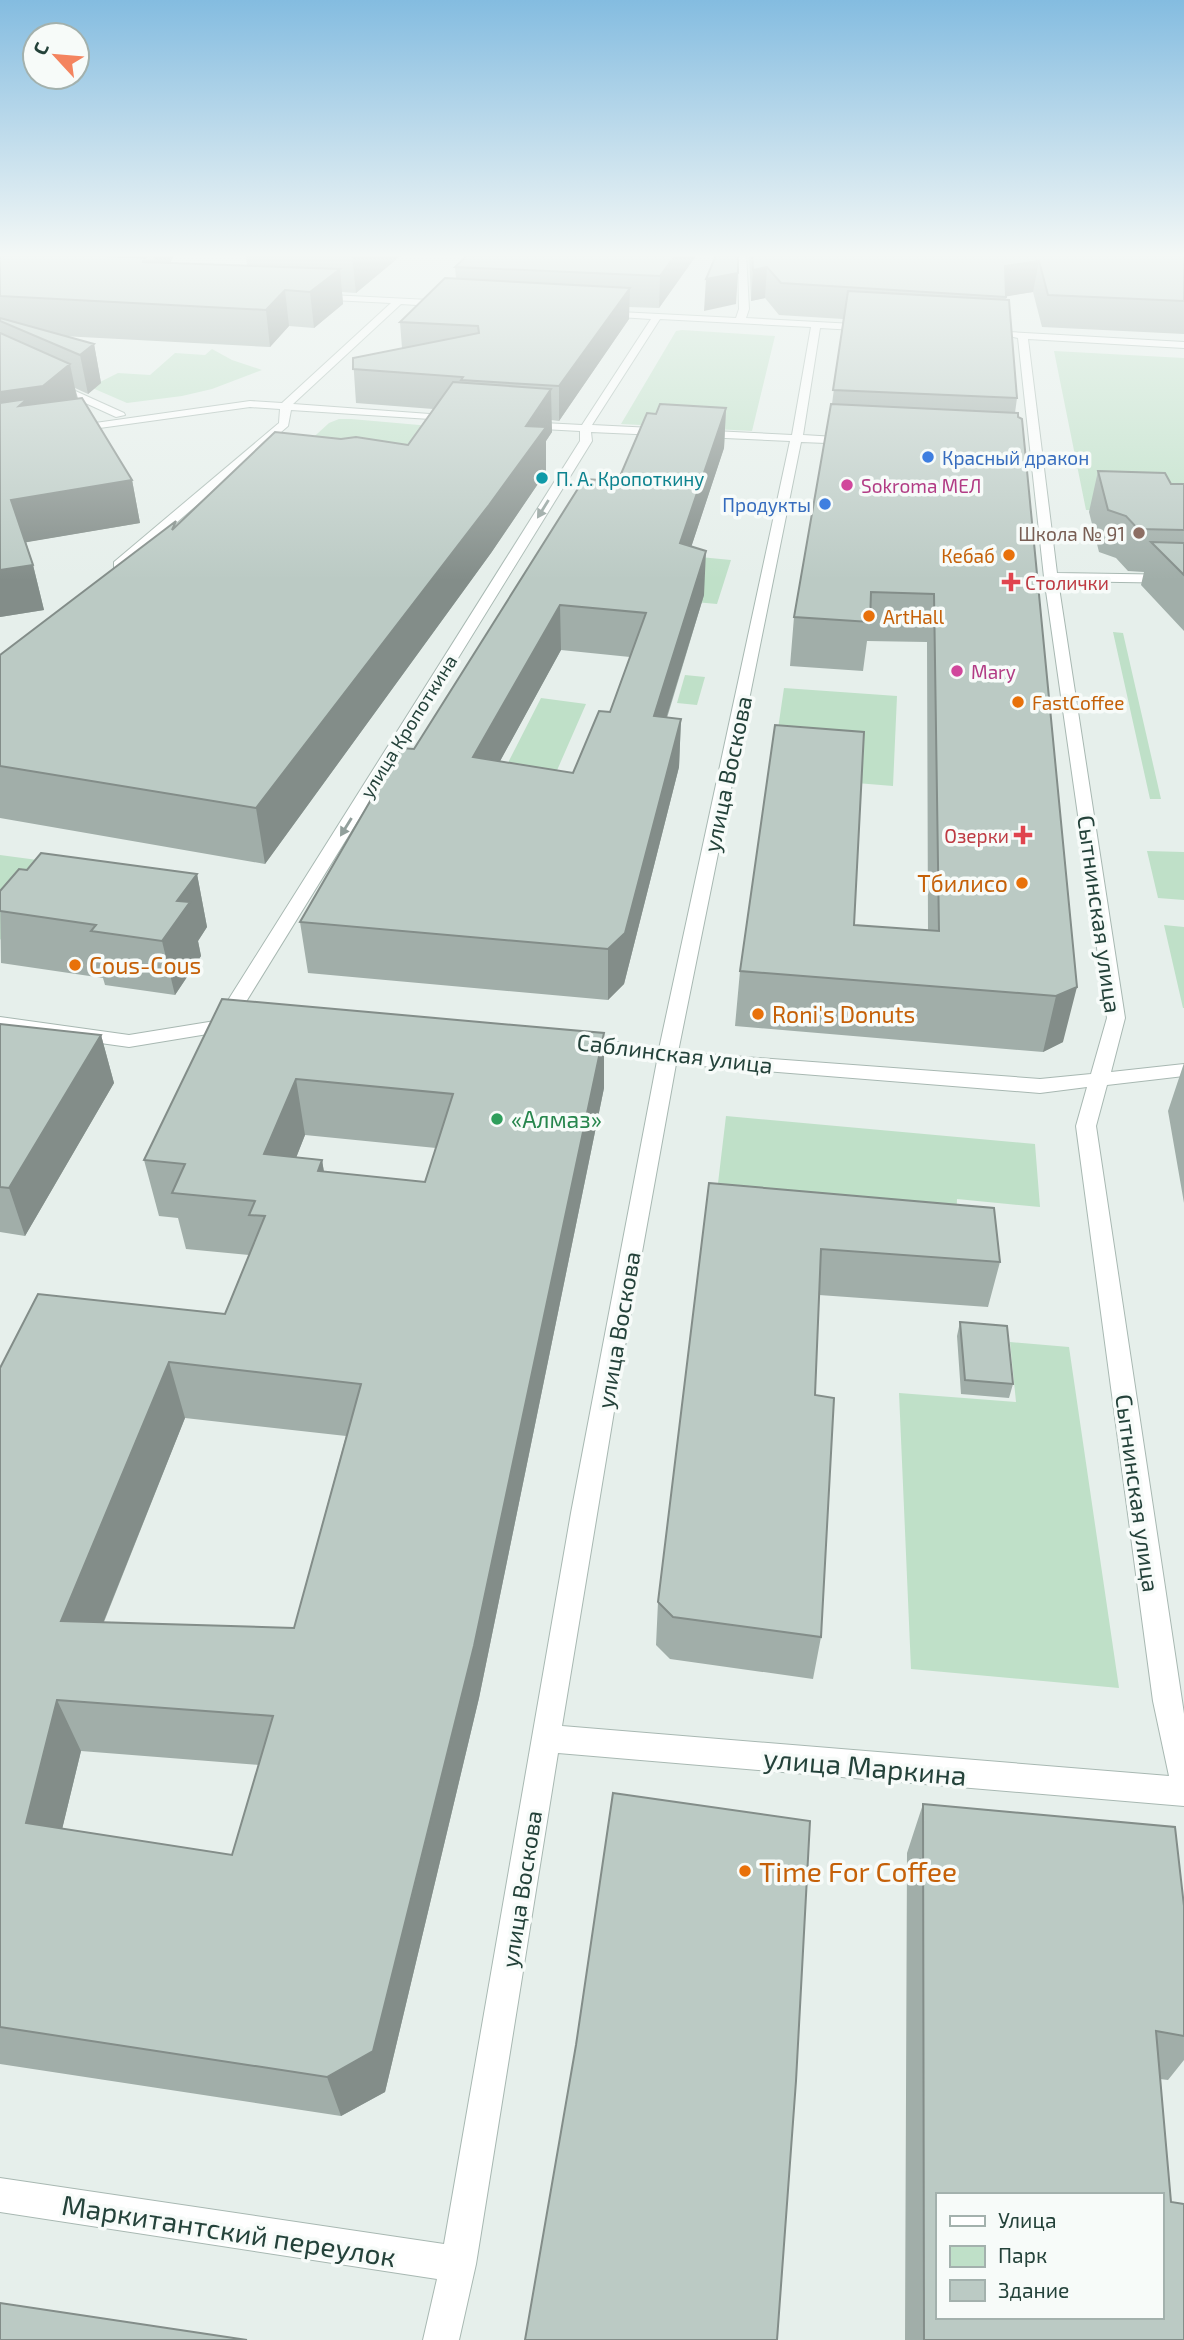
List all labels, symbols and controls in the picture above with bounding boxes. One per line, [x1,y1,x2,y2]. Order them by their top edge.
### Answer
north arrow [21,21,91,91]
text: С [27,38,53,58]
place label: Красный дракон [942,446,1089,469]
marker: Красный дракон [920,449,936,465]
place label: П. А. Кропоткину [556,467,704,491]
marker: П. А. Кропоткину [534,470,550,486]
place label: Sokroma МЕЛ [861,474,981,497]
marker: Sokroma МЕЛ [839,477,855,493]
place label: Продукты [722,493,811,517]
marker: Продукты [817,496,833,512]
one-way arrow [537,499,550,519]
place label: Школа № 91 [1018,522,1125,545]
marker: Школа № 91 [1131,525,1147,541]
place label: Кебаб [941,544,995,567]
marker: Кебаб [1001,547,1017,563]
place label: Столички [1025,571,1109,594]
marker: Столички [1003,574,1019,590]
place label: ArtHall [883,605,944,628]
marker: ArtHall [861,608,877,624]
street label: улица Кропоткина [355,650,462,802]
place label: Mary [971,660,1016,683]
marker: Mary [949,663,965,679]
place label: FastCoffee [1032,691,1125,714]
street label: улица Воскова [697,693,758,855]
marker: FastCoffee [1010,694,1026,710]
street label: Сытнинская улица [1071,813,1128,1015]
one-way arrow [339,817,352,837]
place label: Озерки [944,824,1009,847]
marker: Озерки [1015,827,1031,843]
place label: Тбилисо [917,869,1008,897]
marker: Тбилисо [1014,875,1030,891]
place label: Cous-Cous [89,951,201,979]
marker: Cous-Cous [67,957,83,973]
place label: Roni's Donuts [772,1000,915,1028]
marker: Roni's Donuts [750,1006,766,1022]
street label: Саблинская улица [575,1027,774,1080]
place label: «Алмаз» [511,1105,602,1133]
marker: «Алмаз» [489,1111,505,1127]
street label: улица Воскова [590,1249,647,1411]
street label: Сытнинская улица [1109,1392,1166,1594]
street label: улица Маркина [762,1740,968,1792]
street label: улица Воскова [495,1808,548,1970]
place label: Time For Coffee [759,1854,957,1888]
marker: Time For Coffee [737,1863,753,1879]
street label: Маркитантский переулок [59,2187,399,2273]
legend [936,2193,1163,2319]
text: Улица [998,2207,1057,2232]
text: Парк [998,2242,1047,2267]
text: Здание [998,2277,1069,2302]

